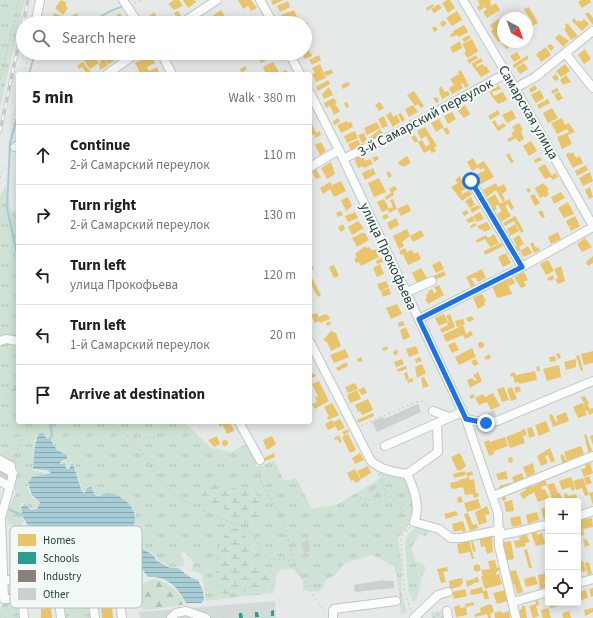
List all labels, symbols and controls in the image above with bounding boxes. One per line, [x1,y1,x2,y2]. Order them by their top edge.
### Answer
north arrow [497,12,533,48]
search box [16,16,312,60]
icon: search [30,27,52,49]
text: Search here [62,28,136,49]
street label: Самарская улица [493,62,563,163]
street label: 3-й Самарский переулок [354,74,497,162]
text: 5 min [32,86,73,110]
text: Walk · 380 m [228,89,296,107]
text: Continue [70,135,130,156]
icon: ahead [32,144,54,166]
text: 110 m [263,146,296,164]
text: 2-й Самарский переулок [70,156,210,174]
route start [462,172,480,190]
text: Turn right [70,195,136,216]
street label: улица Прокофьева [354,199,422,313]
icon: right [32,204,54,226]
text: 130 m [263,206,296,224]
text: 2-й Самарский переулок [70,216,210,234]
text: Turn left [70,255,126,276]
icon: left [32,264,54,286]
text: 120 m [263,266,296,284]
text: улица Прокофьева [70,276,178,294]
text: Turn left [70,315,126,336]
icon: left [32,324,54,346]
text: 20 m [270,326,296,344]
text: 1-й Самарский переулок [70,336,210,354]
icon: arrive [32,384,54,406]
text: Arrive at destination [70,384,205,405]
route end [477,414,495,432]
map controls [545,498,581,606]
button: + [545,498,581,534]
legend [10,526,142,608]
text: Homes [43,533,76,548]
button: − [545,534,581,570]
text: Schools [43,551,80,566]
text: Industry [43,569,81,584]
button: locate [545,570,581,606]
text: Other [43,587,69,602]

